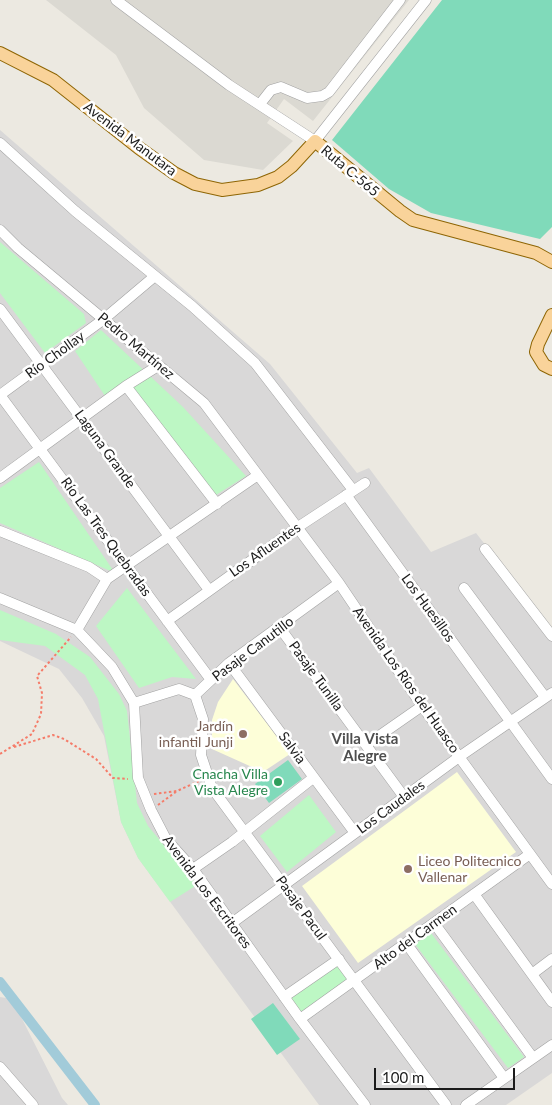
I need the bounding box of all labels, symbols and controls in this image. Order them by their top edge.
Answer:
street label: Avenida Manutara [80,99,180,179]
street label: Ruta C-565 [317,142,383,200]
street label: Pedro Martínez [94,309,178,383]
street label: Río Chollay [22,328,88,382]
street label: Laguna Grande [71,407,139,491]
street label: Río Las Tres Quebradas [57,474,155,600]
street label: Los Afluentes [226,519,304,581]
street label: Los Huesillos [398,571,458,645]
street label: Avenida Los Ríos del Huasco [349,604,463,756]
street label: Pasaje Canutillo [209,613,297,685]
street label: Pasaje Tunilla [285,638,347,714]
place label: Jardín infantil Junji [159,718,233,750]
marker: Jardín infantil Junji [237,728,249,740]
street label: Salvia [275,729,309,767]
district label: Villa Vista Alegre [332,730,398,765]
place label: Cnacha Villa Vista Alegre [192,766,268,799]
marker: Cnacha Villa Vista Alegre [272,776,284,788]
street label: Los Caudales [354,777,428,837]
street label: Avenida Los Escritores [159,832,255,952]
place label: Liceo Politecnico Vallenar [418,853,521,886]
marker: Liceo Politecnico Vallenar [402,863,414,875]
street label: Pasaje Pacul [272,873,330,943]
street label: Alto del Carmen [370,901,460,973]
scale bar [377,1058,518,1090]
text: 100 m [382,1068,424,1086]

